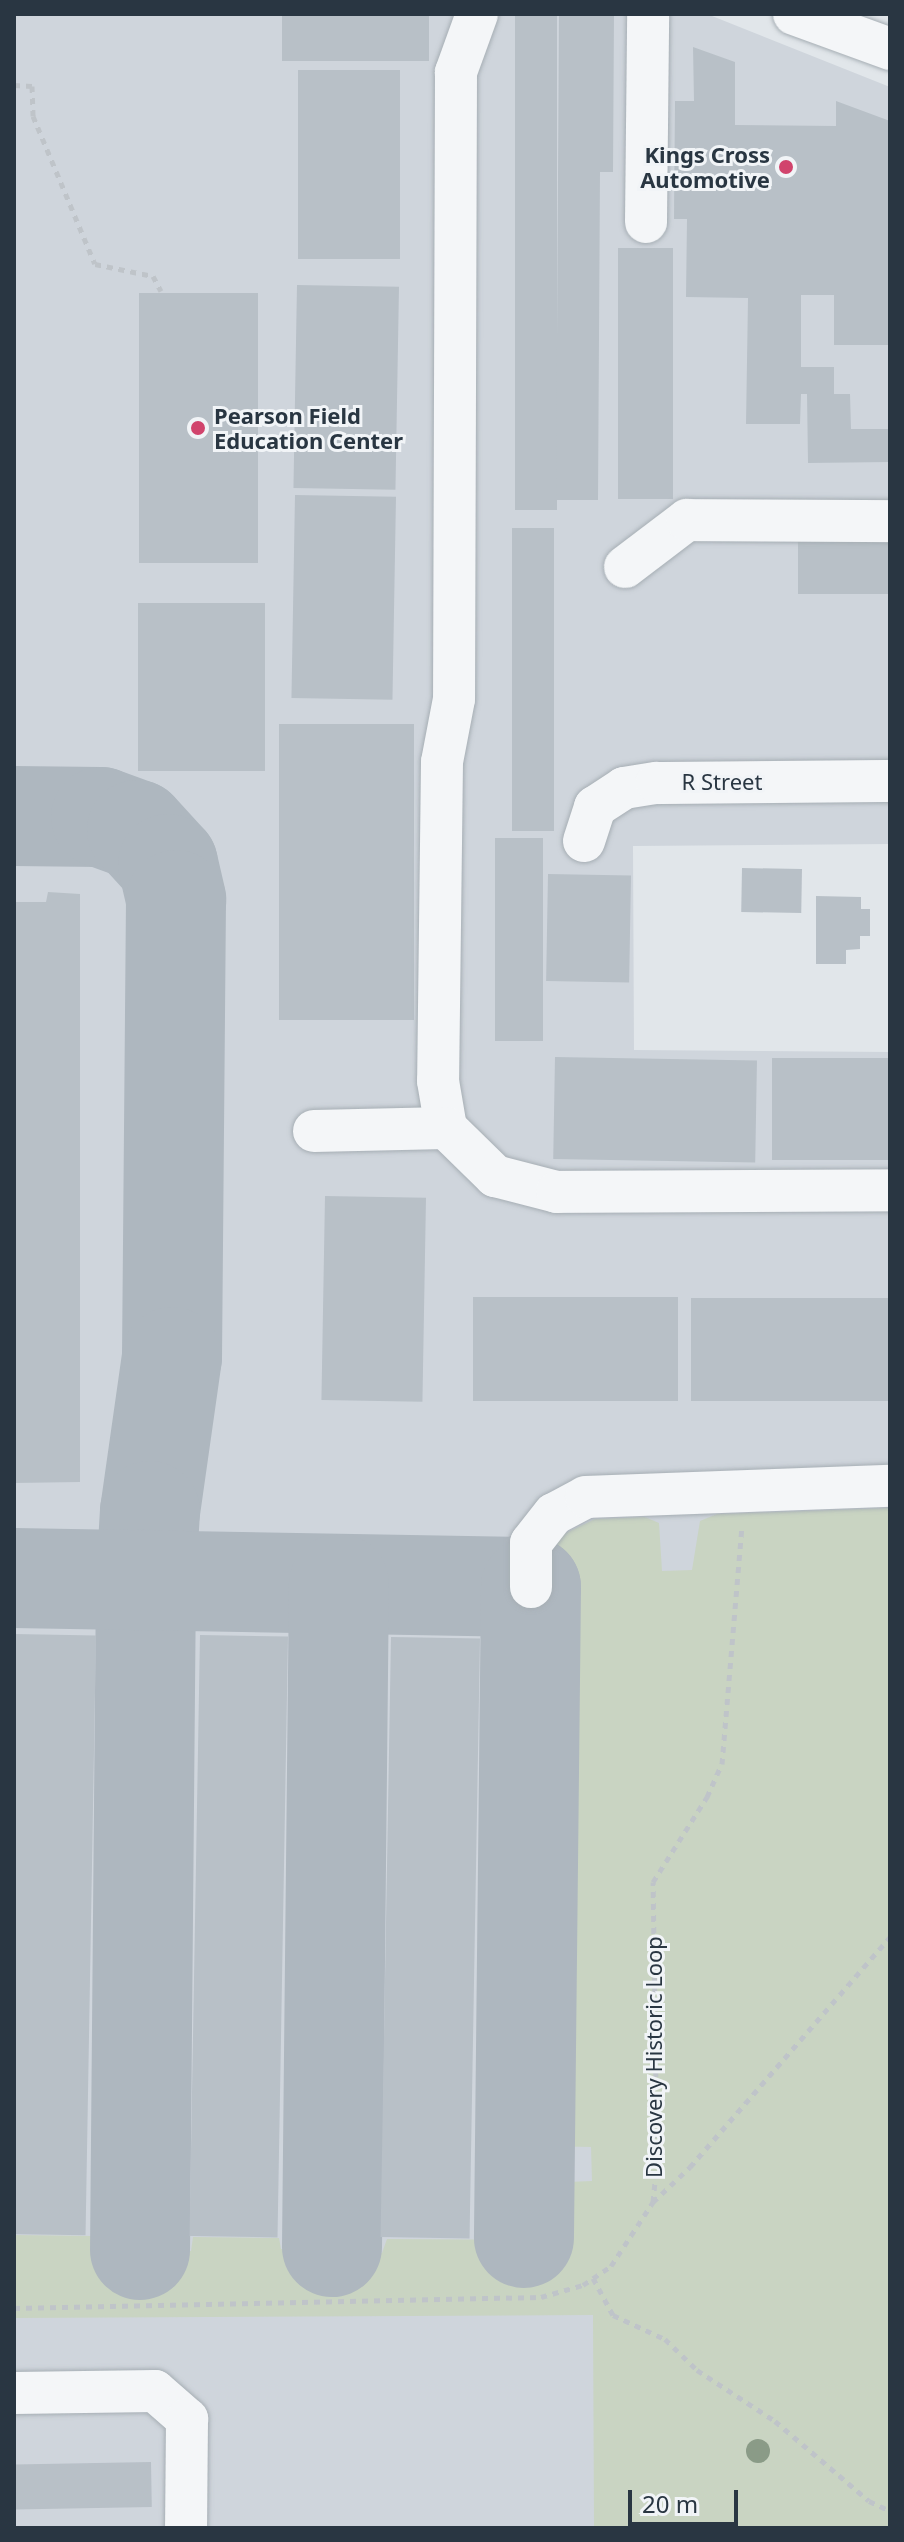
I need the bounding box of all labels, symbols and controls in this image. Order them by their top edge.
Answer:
place label: Kings Cross Automotive [640,141,770,192]
marker: Kings Cross Automotive [777,158,795,176]
place label: Pearson Field Education Center [214,402,403,454]
marker: Pearson Field Education Center [189,419,207,437]
street label: R Street [682,769,762,795]
street label: Discovery Historic Loop [641,1936,667,2178]
scale bar [632,2474,742,2524]
text: 20 m [642,2487,698,2520]

